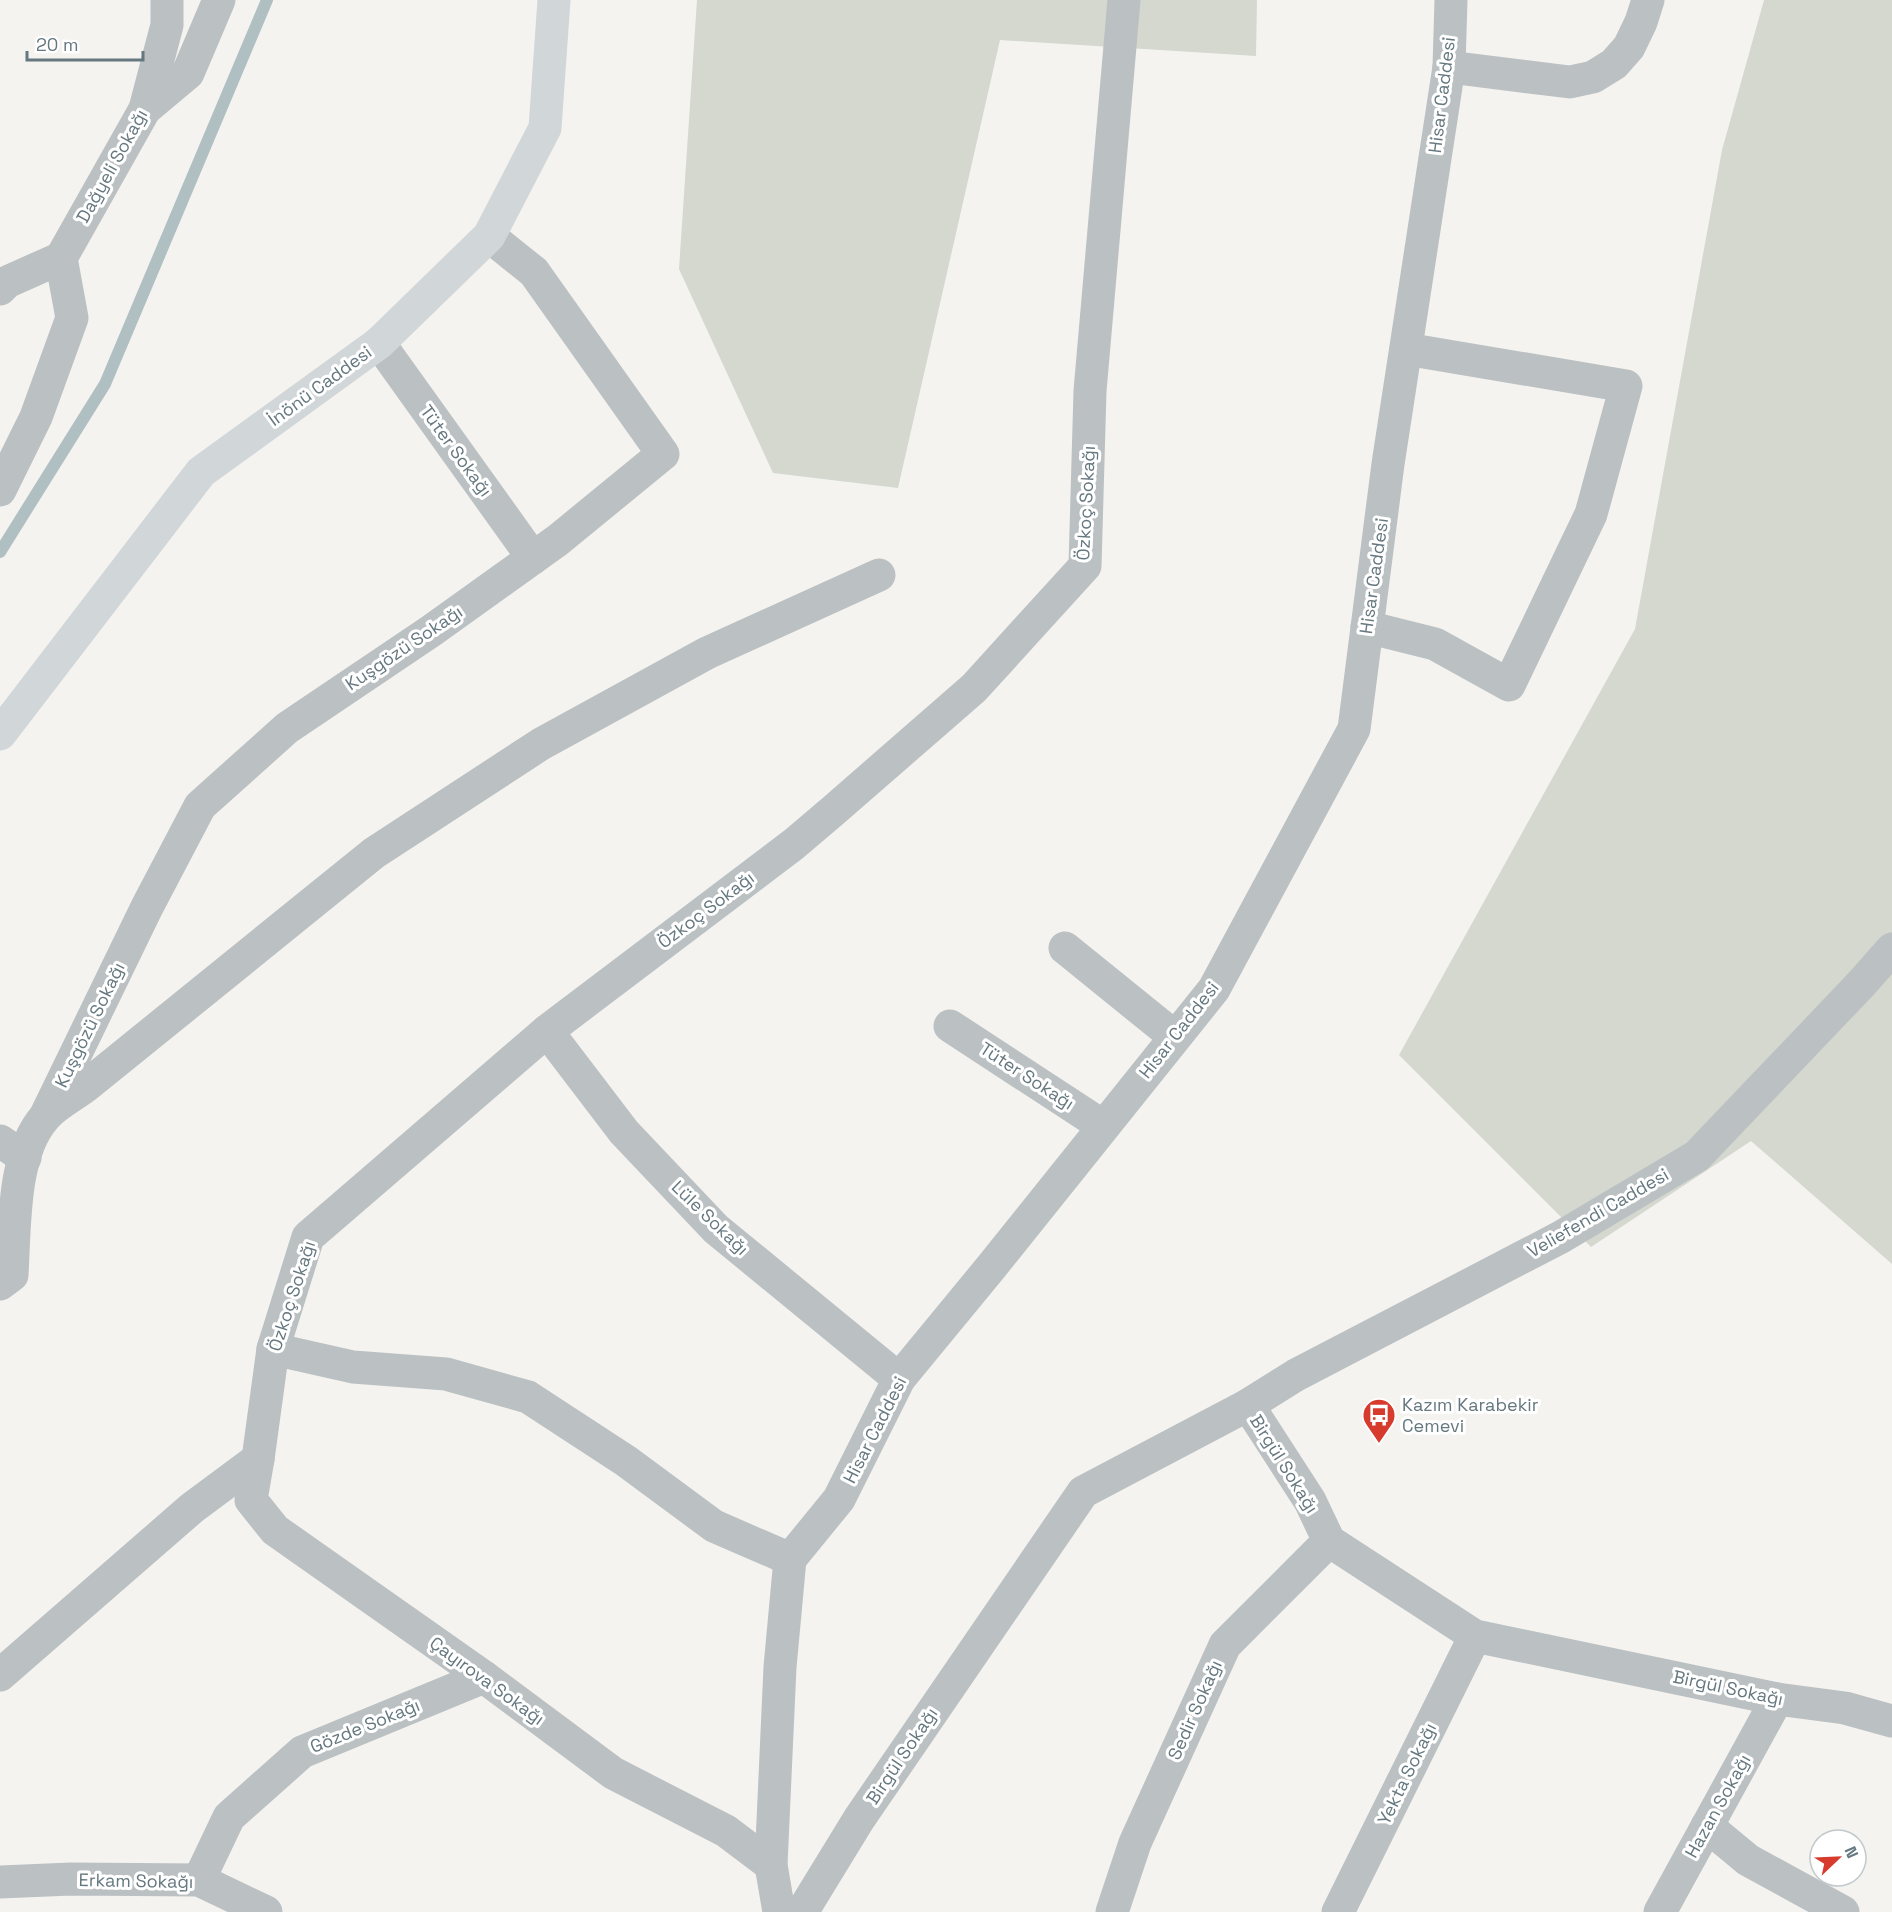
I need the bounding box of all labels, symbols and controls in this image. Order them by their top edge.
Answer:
scale bar [27,24,142,62]
text: 20 m [36,33,79,56]
street label: Hisar Caddesi [1423,36,1460,154]
street label: Dağyeli Sokağı [71,105,152,227]
street label: İnönü Caddesi [263,340,376,431]
street label: Tüter Sokağı [415,400,497,501]
street label: Özkoç Sokağı [1071,445,1100,561]
street label: Hisar Caddesi [1354,516,1393,635]
street label: Kuşgözü Sokağı [341,600,467,695]
street label: Özkoç Sokağı [653,866,758,953]
street label: Kuşgözü Sokağı [49,958,130,1091]
street label: Hisar Caddesi [1134,977,1224,1083]
street label: Tüter Sokağı [976,1037,1079,1115]
street label: Veliefendi Caddesi [1523,1163,1673,1262]
street label: Lüle Sokağı [667,1175,754,1260]
street label: Özkoç Sokağı [263,1238,320,1354]
street label: Hisar Caddesi [838,1373,911,1487]
place label: Kazım Karabekir Cemevi [1402,1393,1539,1437]
bus stop icon: Kazım Karabekir Cemevi [1361,1397,1397,1444]
street label: Birgül Sokağı [1245,1410,1324,1517]
street label: Çayırova Sokağı [425,1631,549,1730]
street label: Sedir Sokağı [1162,1656,1227,1763]
street label: Birgül Sokağı [1671,1665,1785,1710]
street label: Gözde Sokağı [307,1693,423,1758]
street label: Birgül Sokağı [861,1703,942,1809]
street label: Yekta Sokağı [1372,1719,1441,1829]
street label: Hazan Sokağı [1680,1750,1756,1862]
north arrow [1808,1828,1868,1888]
text: N [1840,1843,1863,1861]
street label: Erkam Sokağı [79,1868,193,1893]

